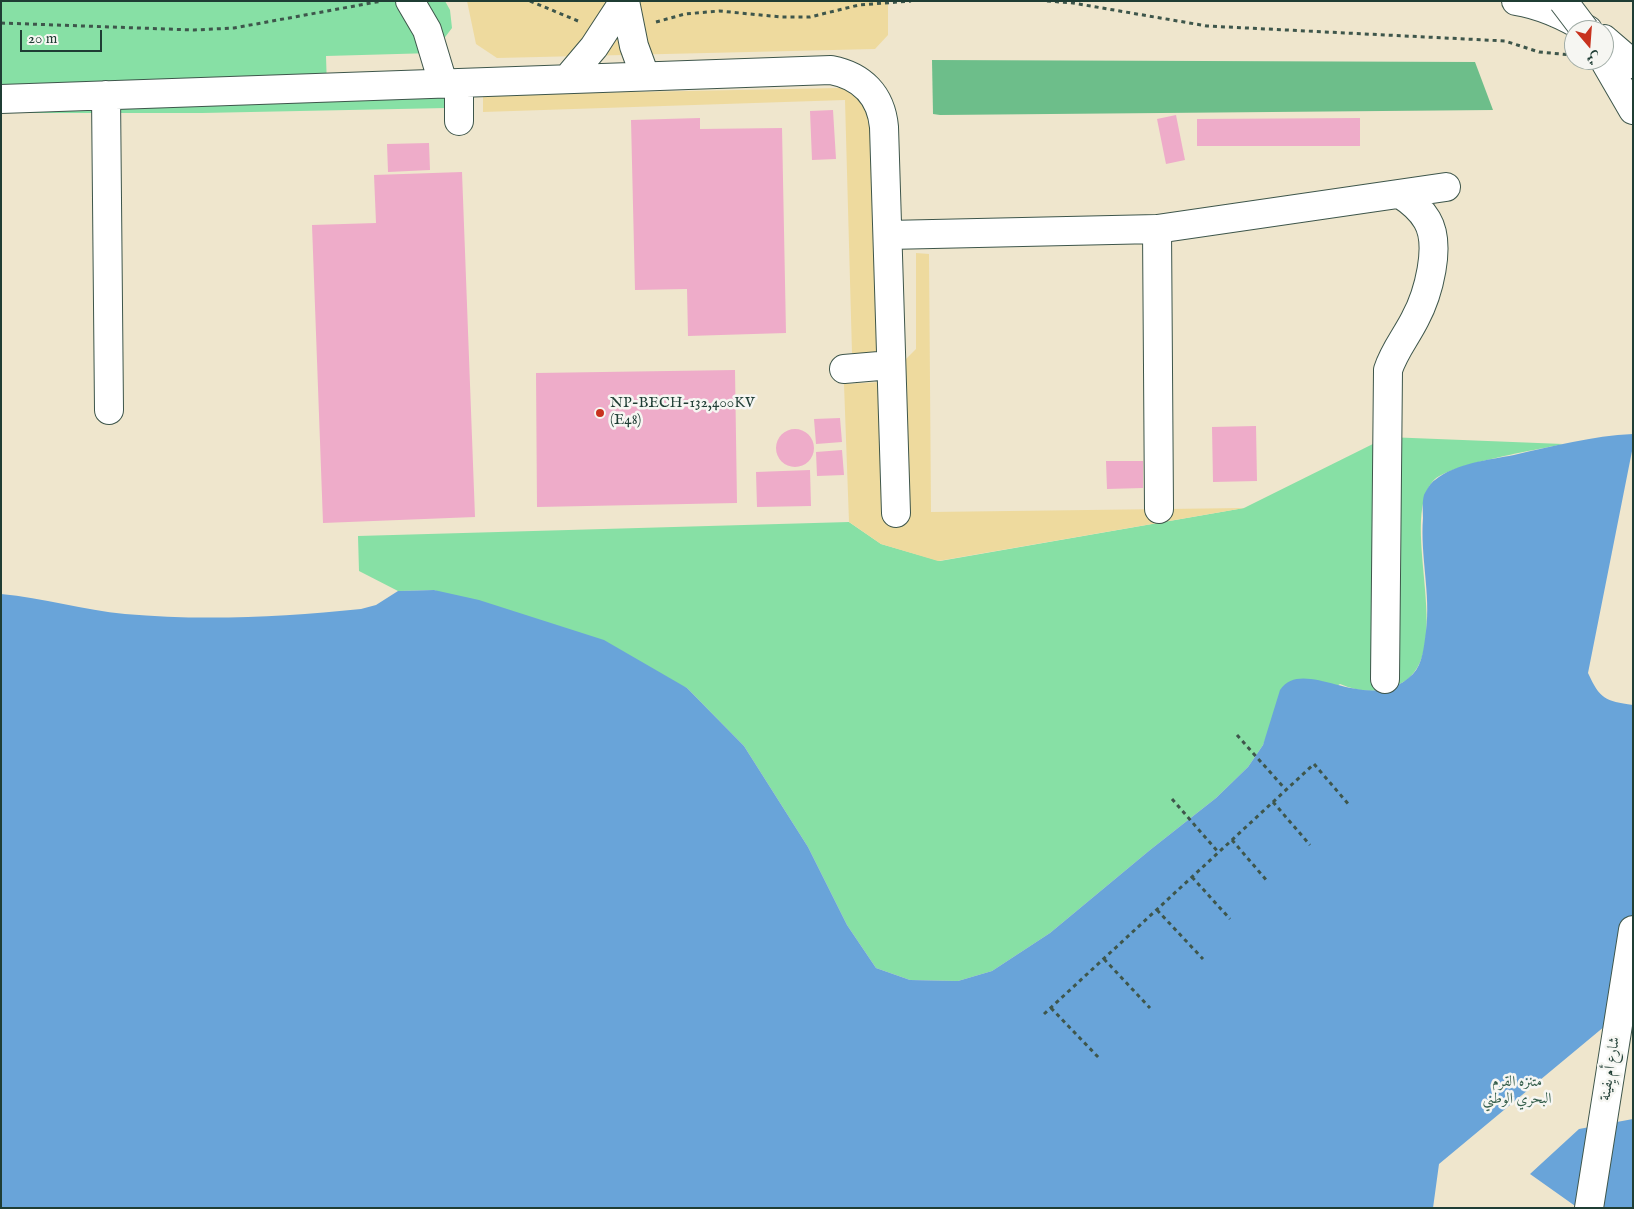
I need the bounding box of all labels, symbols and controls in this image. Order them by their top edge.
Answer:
scale bar [22,20,105,52]
north arrow [1564,20,1614,70]
text: 20 m [28,29,57,48]
text: ش [1584,48,1603,69]
place label: NP-BECH-132,400KV (E48) [610,395,755,430]
marker: NP-BECH-132,400KV (E48) [594,407,606,419]
street label: شارع أم يِفينة [1597,1036,1625,1102]
park label: متنزه القرم البحري الوطني [1482,1074,1552,1109]

